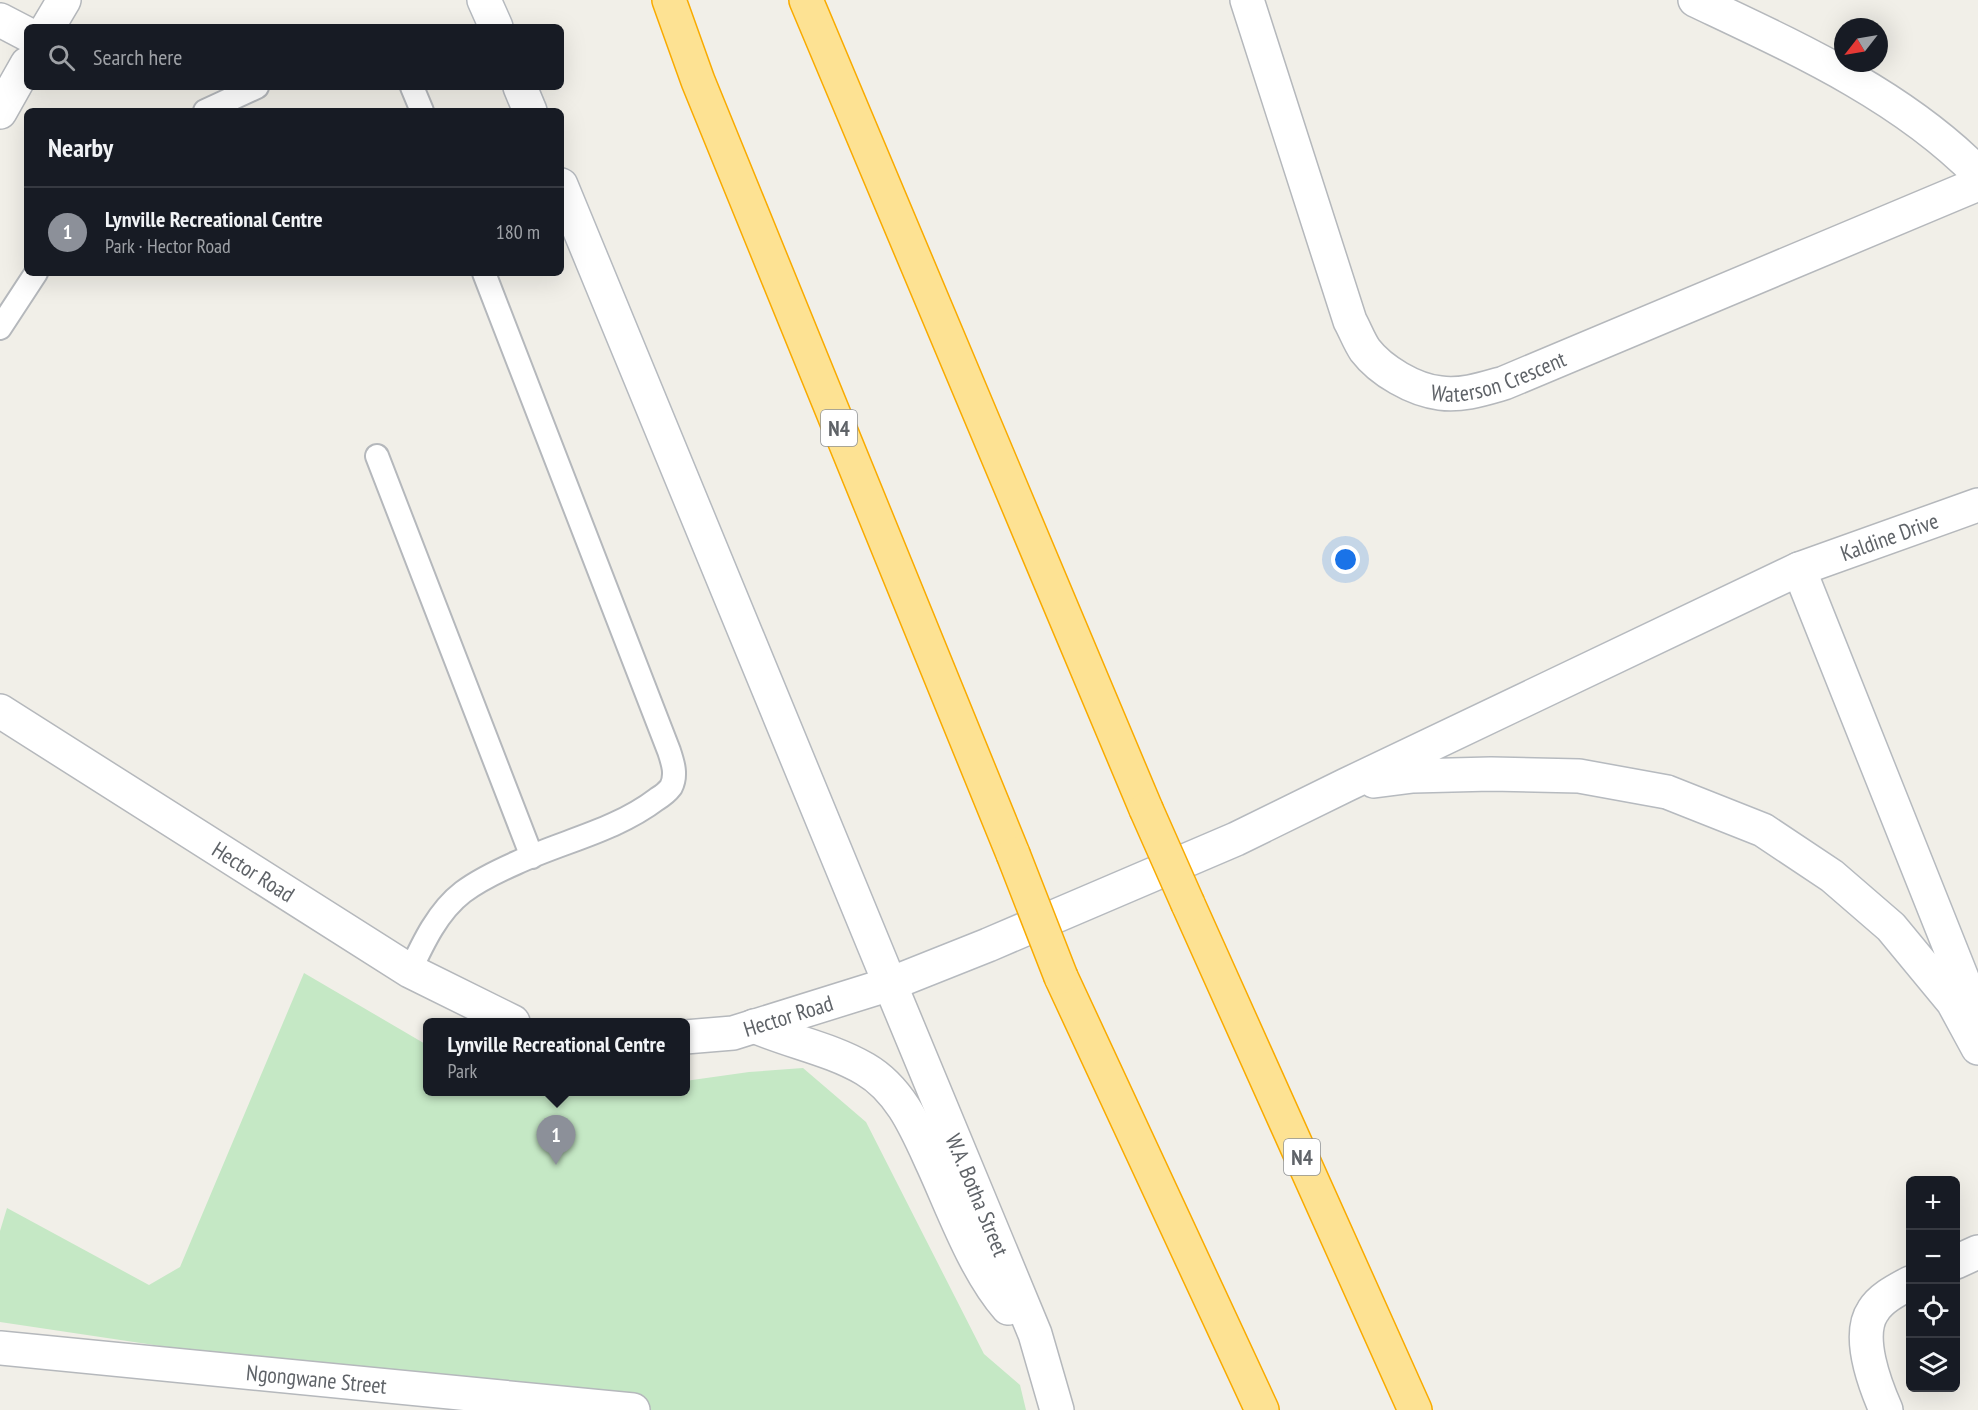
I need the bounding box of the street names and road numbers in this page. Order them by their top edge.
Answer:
street label: Waterson Crescent [1429,345,1570,408]
road number: N4 [821,410,857,446]
street label: Kaldine Drive [1837,506,1942,567]
street label: Hector Road [207,835,300,908]
street label: Hector Road [740,989,836,1043]
street label: W.A. Botha Street [940,1130,1015,1260]
road number: N4 [1284,1139,1320,1175]
street label: Ngongwane Street [245,1358,388,1400]

